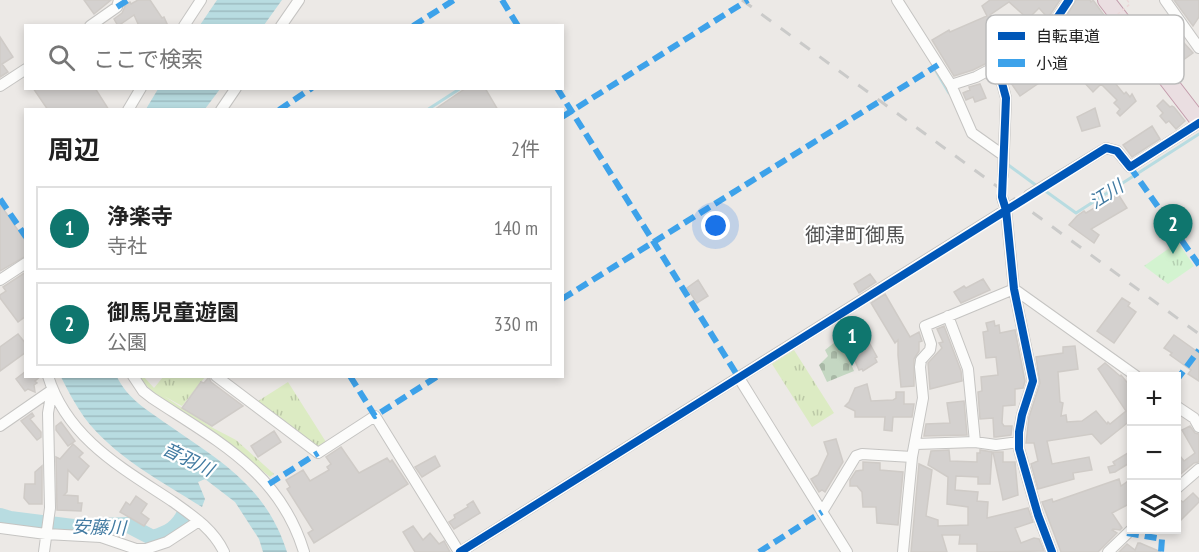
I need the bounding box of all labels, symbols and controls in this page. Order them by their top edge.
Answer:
legend [986,15,1184,84]
search box [24,24,564,90]
text: 自転車道 [1036,26,1100,46]
icon: search [45,41,78,74]
text: ここで検索 [93,45,203,73]
text: 小道 [1036,53,1068,73]
text: 周辺 [48,133,100,166]
text: 2件 [511,136,540,162]
water label: 江川 [1085,173,1129,213]
text: 浄楽寺 [107,202,173,230]
pin: 2 [1154,204,1192,254]
your location [701,211,730,240]
text: 1 [65,215,74,241]
text: 140 m [494,215,538,241]
district label: 御津町御馬 [805,222,905,248]
text: 寺社 [107,233,147,259]
text: 御馬児童遊園 [107,298,239,326]
text: 2 [65,311,74,337]
text: 330 m [494,311,538,337]
pin: 1 [832,316,872,366]
text: 公園 [107,329,147,355]
map controls [1127,372,1181,534]
button: + [1127,372,1181,426]
button: − [1127,426,1181,480]
water label: 音羽川 [159,437,219,482]
button: layers [1127,480,1181,534]
water label: 安藤川 [72,515,128,540]

